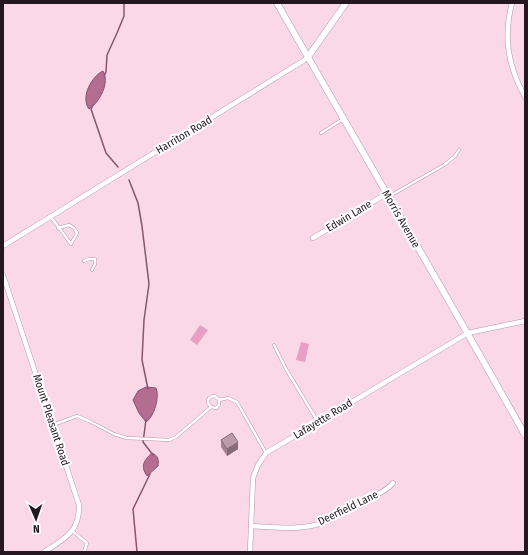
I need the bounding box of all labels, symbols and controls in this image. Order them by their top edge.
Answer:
street label: Harriton Road [154,113,214,157]
street label: Morris Avenue [379,188,423,250]
street label: Edwin Lane [324,197,374,235]
street label: Mount Pleasant Road [30,373,72,467]
street label: Lafayette Road [291,396,355,442]
street label: Deerfield Lane [316,488,380,528]
north arrow [16,499,56,539]
text: N [33,522,40,535]

